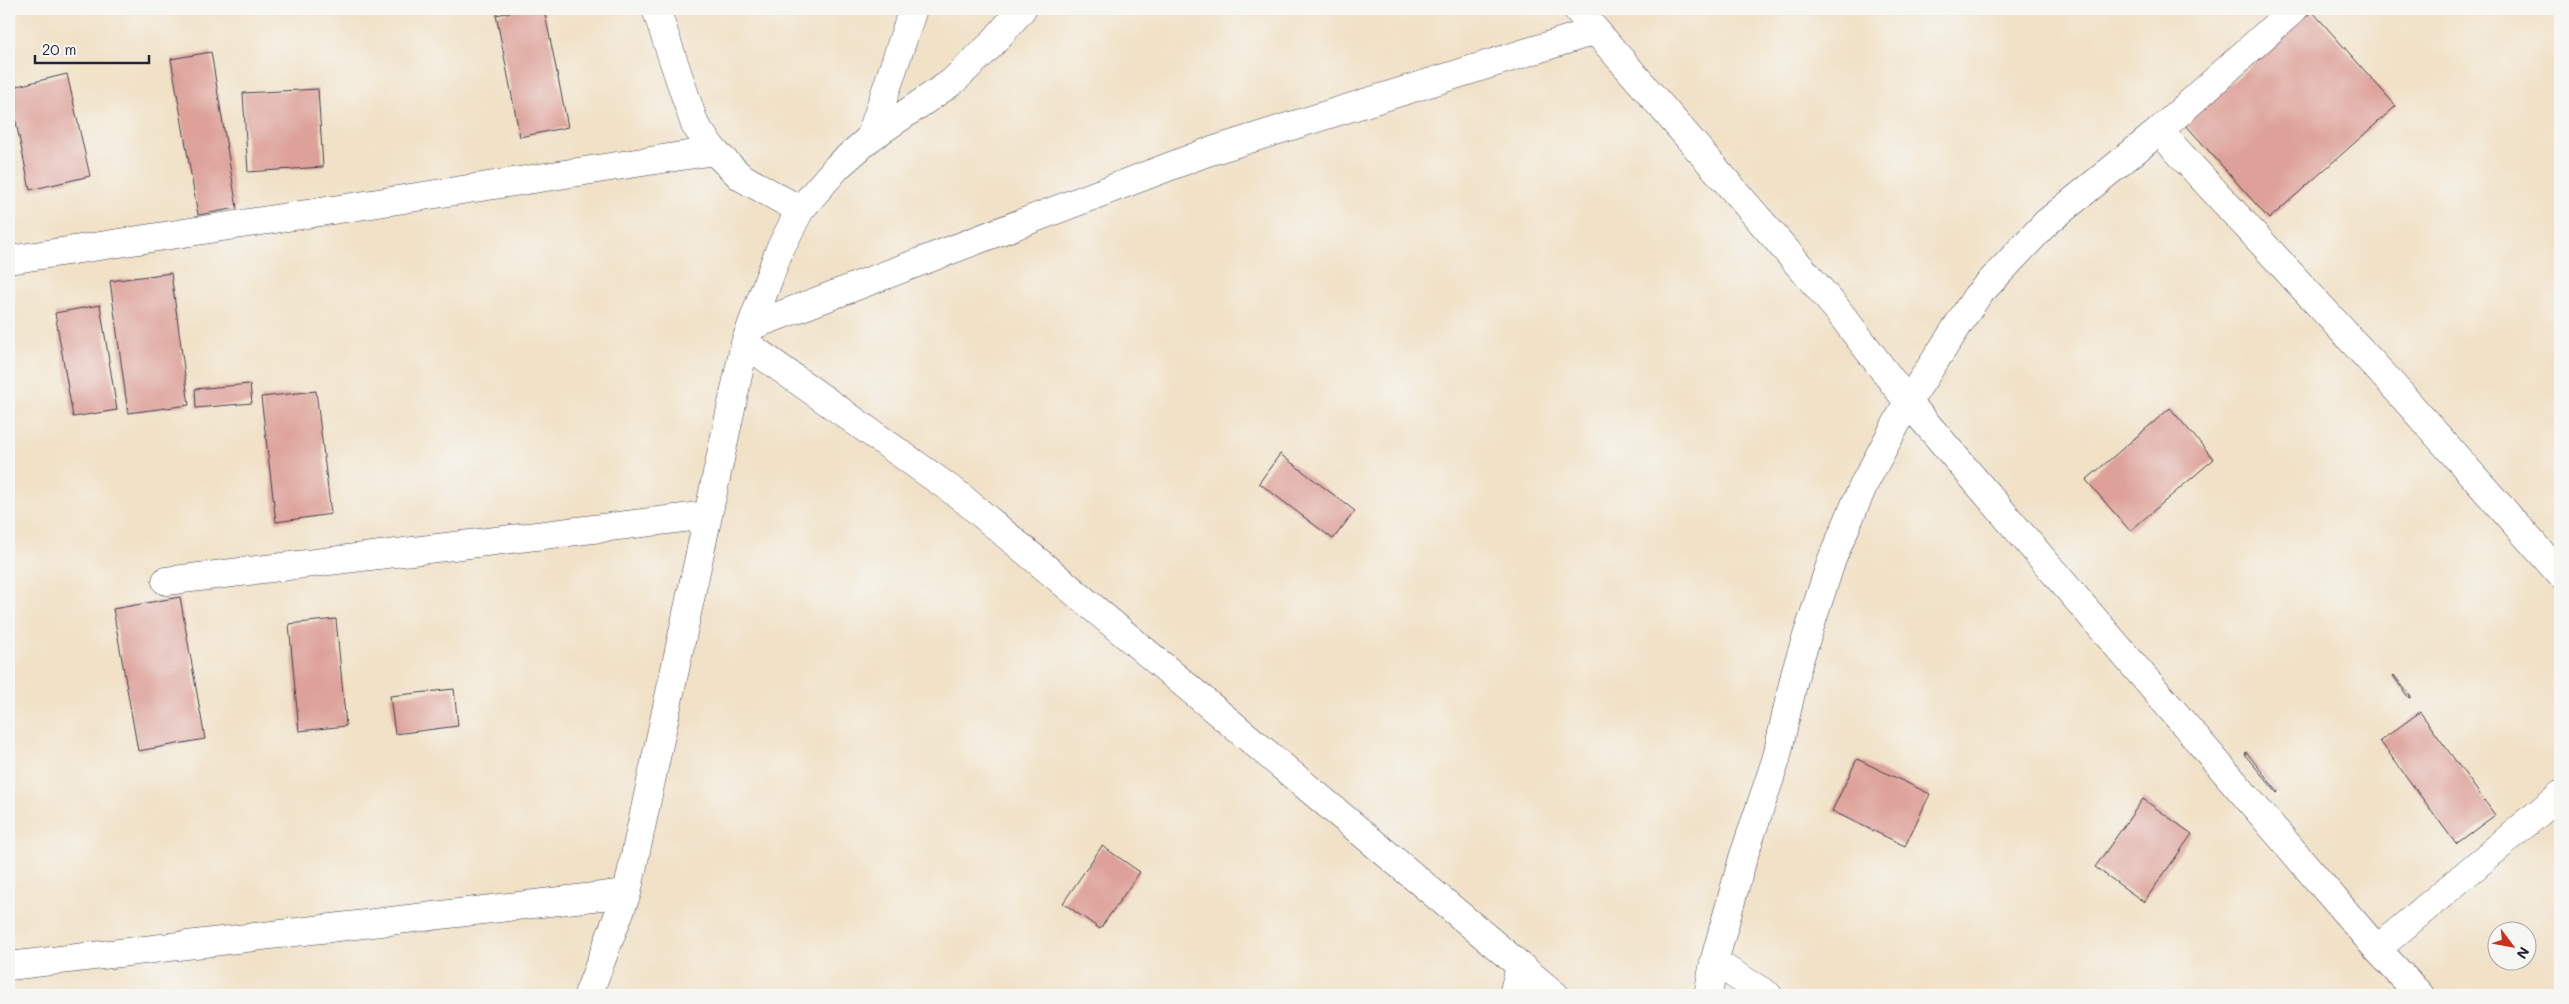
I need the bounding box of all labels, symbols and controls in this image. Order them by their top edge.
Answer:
scale bar [35,32,149,64]
text: 20 m [42,39,76,59]
north arrow [2486,922,2536,972]
text: N [2513,944,2534,963]

